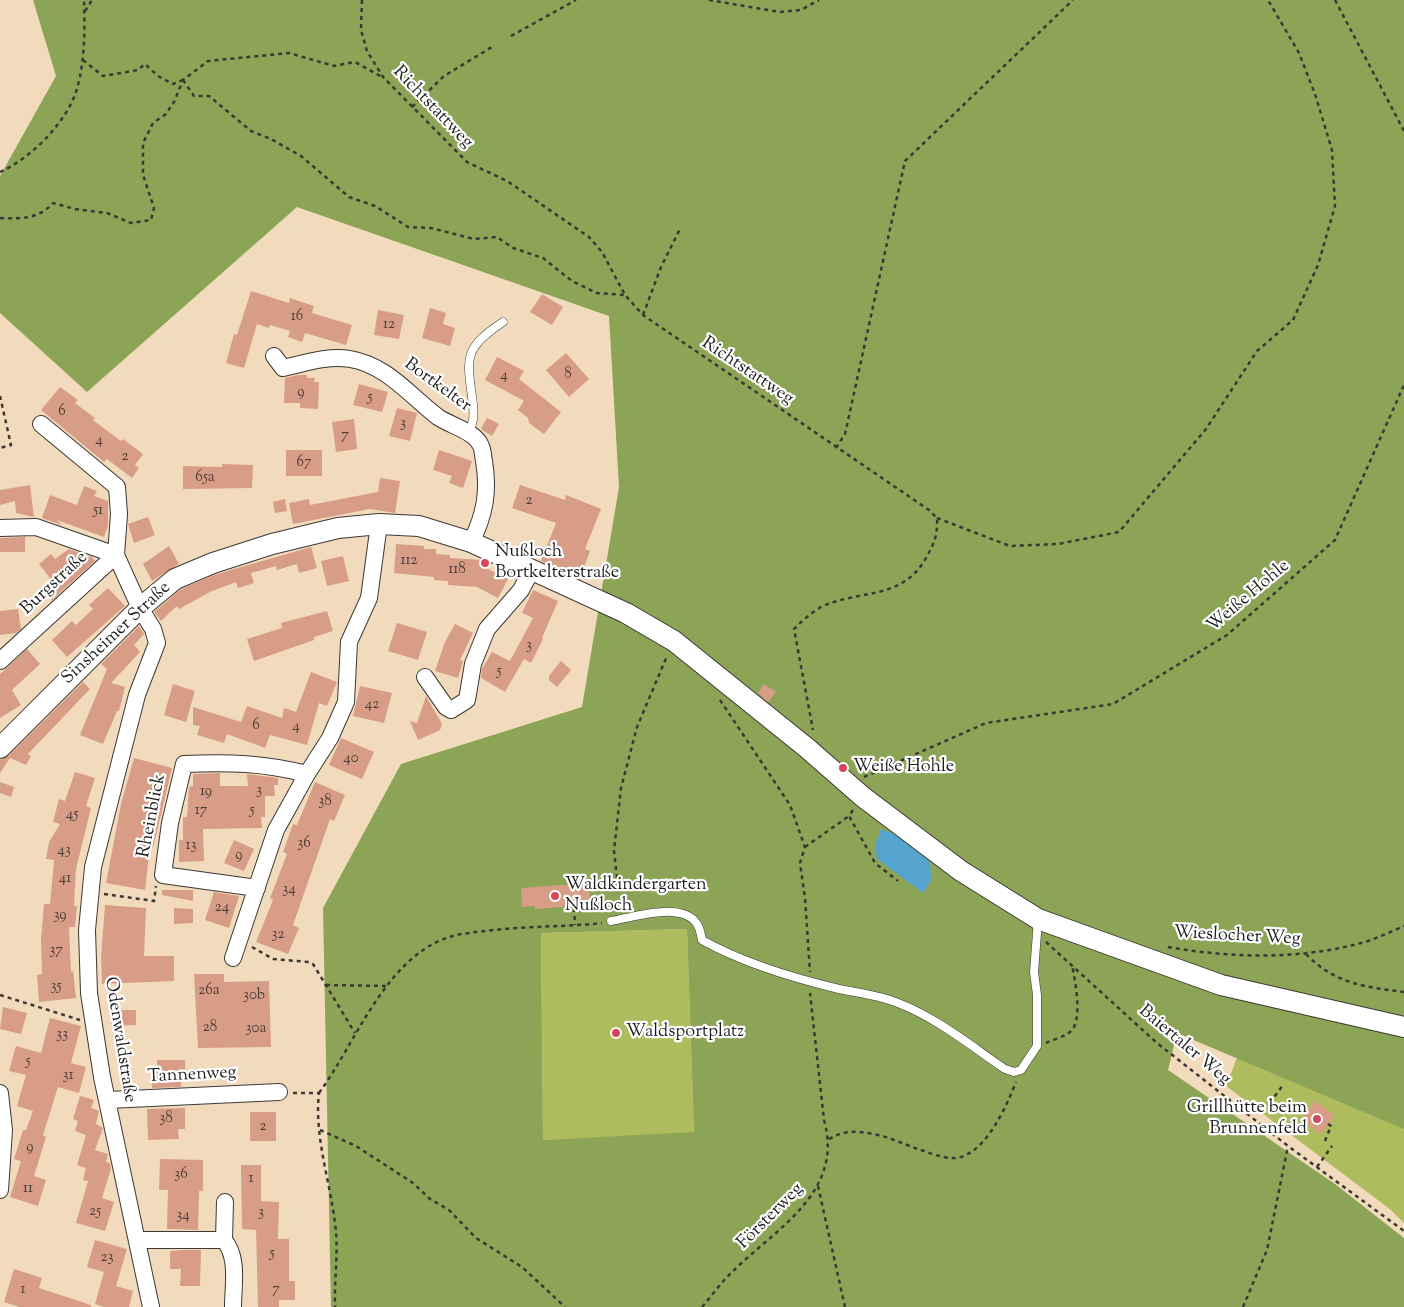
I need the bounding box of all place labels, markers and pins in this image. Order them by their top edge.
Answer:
place label: Nußloch Bortkelterstraße [495,542,619,584]
marker: Nußloch Bortkelterstraße [479,557,491,569]
place label: Weiße Hohle [853,757,954,779]
marker: Weiße Hohle [837,762,849,774]
place label: Waldkindergarten Nußloch [565,875,707,918]
marker: Waldkindergarten Nußloch [549,890,561,902]
place label: Waldsportplatz [626,1022,744,1044]
marker: Waldsportplatz [610,1027,622,1039]
place label: Grillhütte beim Brunnenfeld [1187,1098,1307,1140]
marker: Grillhütte beim Brunnenfeld [1311,1113,1323,1125]

